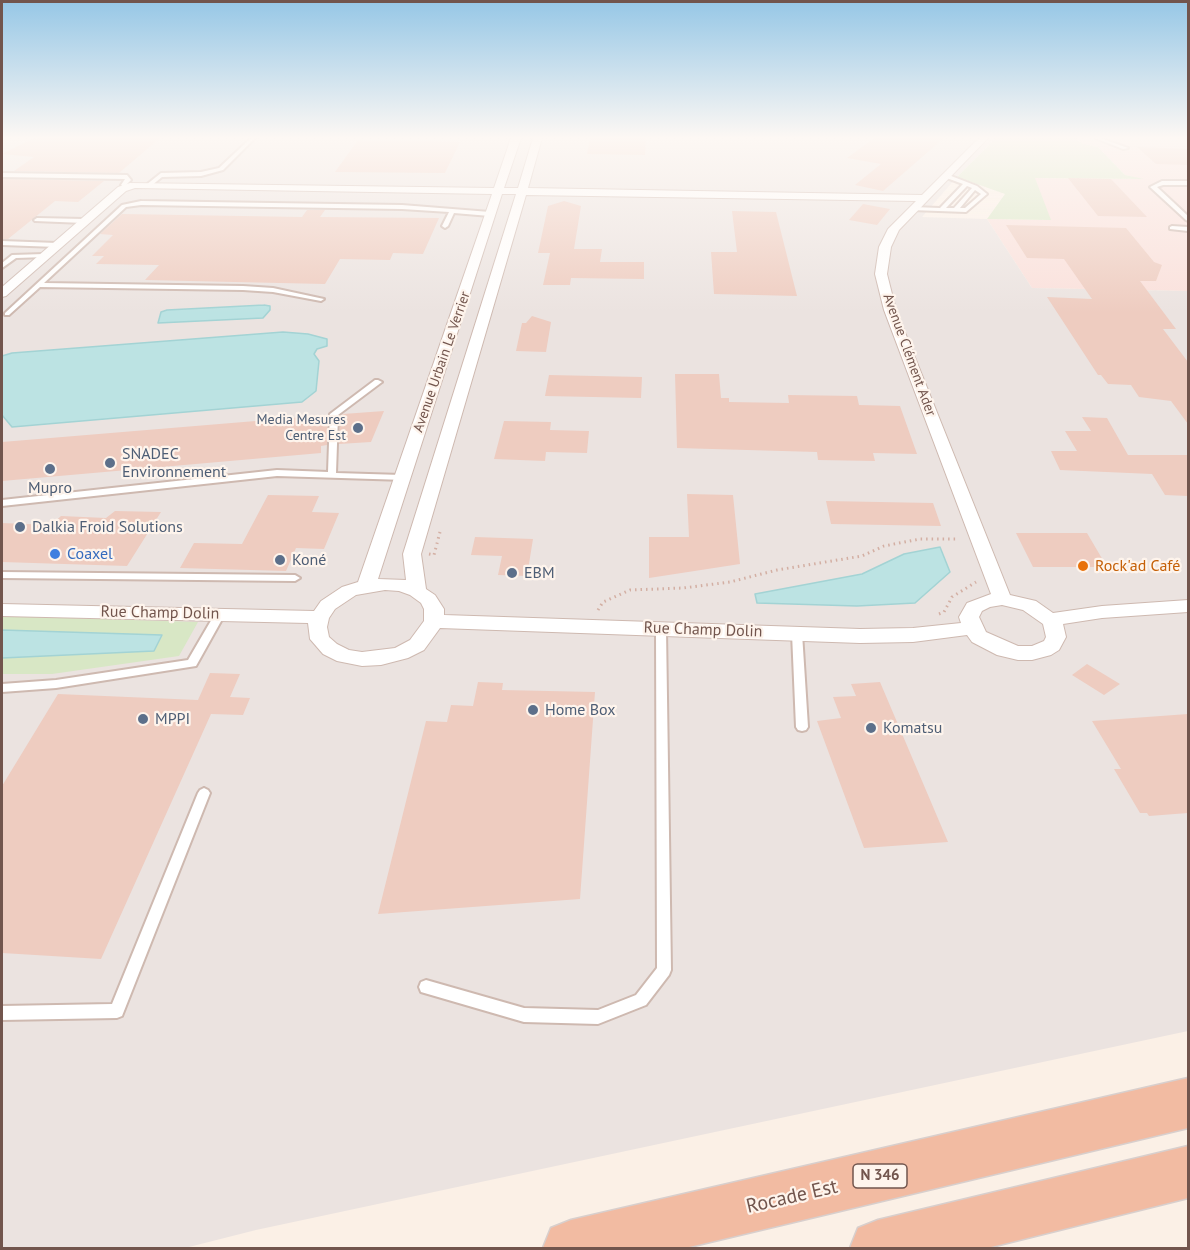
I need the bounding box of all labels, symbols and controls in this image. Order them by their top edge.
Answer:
street label: Avenue Urbain Le Verrier [410,289,474,435]
street label: Avenue Clément Ader [879,292,939,418]
place label: Media Mesures Centre Est [256,412,346,444]
marker: Media Mesures Centre Est [351,421,365,435]
place label: SNADEC Environnement [122,444,226,482]
marker: SNADEC Environnement [103,456,117,470]
marker: Mupro [43,462,57,476]
place label: Mupro [28,478,72,498]
place label: Dalkia Froid Solutions [32,517,183,537]
marker: Dalkia Froid Solutions [13,520,27,534]
place label: Coaxel [67,544,113,564]
marker: Coaxel [48,547,62,561]
place label: Koné [292,550,326,570]
marker: Koné [273,553,287,567]
place label: Rock'ad Café [1095,556,1180,576]
marker: Rock'ad Café [1076,559,1090,573]
place label: EBM [524,563,555,583]
marker: EBM [505,566,519,580]
street label: Rue Champ Dolin [100,602,220,624]
street label: Rue Champ Dolin [643,618,763,642]
place label: Home Box [545,700,615,720]
marker: Home Box [526,703,540,717]
place label: MPPI [155,709,190,729]
marker: MPPI [136,712,150,726]
place label: Komatsu [883,718,942,738]
marker: Komatsu [864,721,878,735]
road number: N 346 [853,1164,907,1188]
street label: Rocade Est [744,1175,840,1219]

